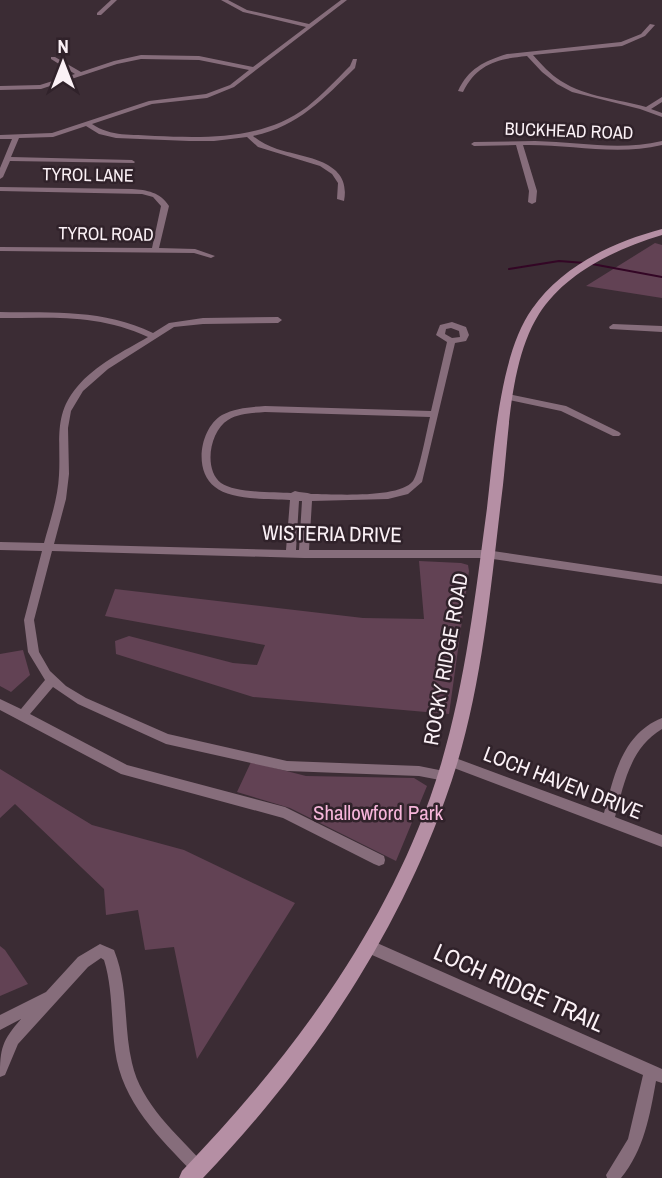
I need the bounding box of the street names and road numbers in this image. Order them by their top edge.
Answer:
street label: BUCKHEAD ROAD [504,116,634,145]
street label: TYROL LANE [42,161,134,188]
street label: TYROL ROAD [58,220,154,247]
street label: WISTERIA DRIVE [262,518,402,549]
street label: ROCKY RIDGE ROAD [416,570,475,748]
street label: LOCH HAVEN DRIVE [480,739,647,826]
street label: LOCH RIDGE TRAIL [429,935,610,1039]

